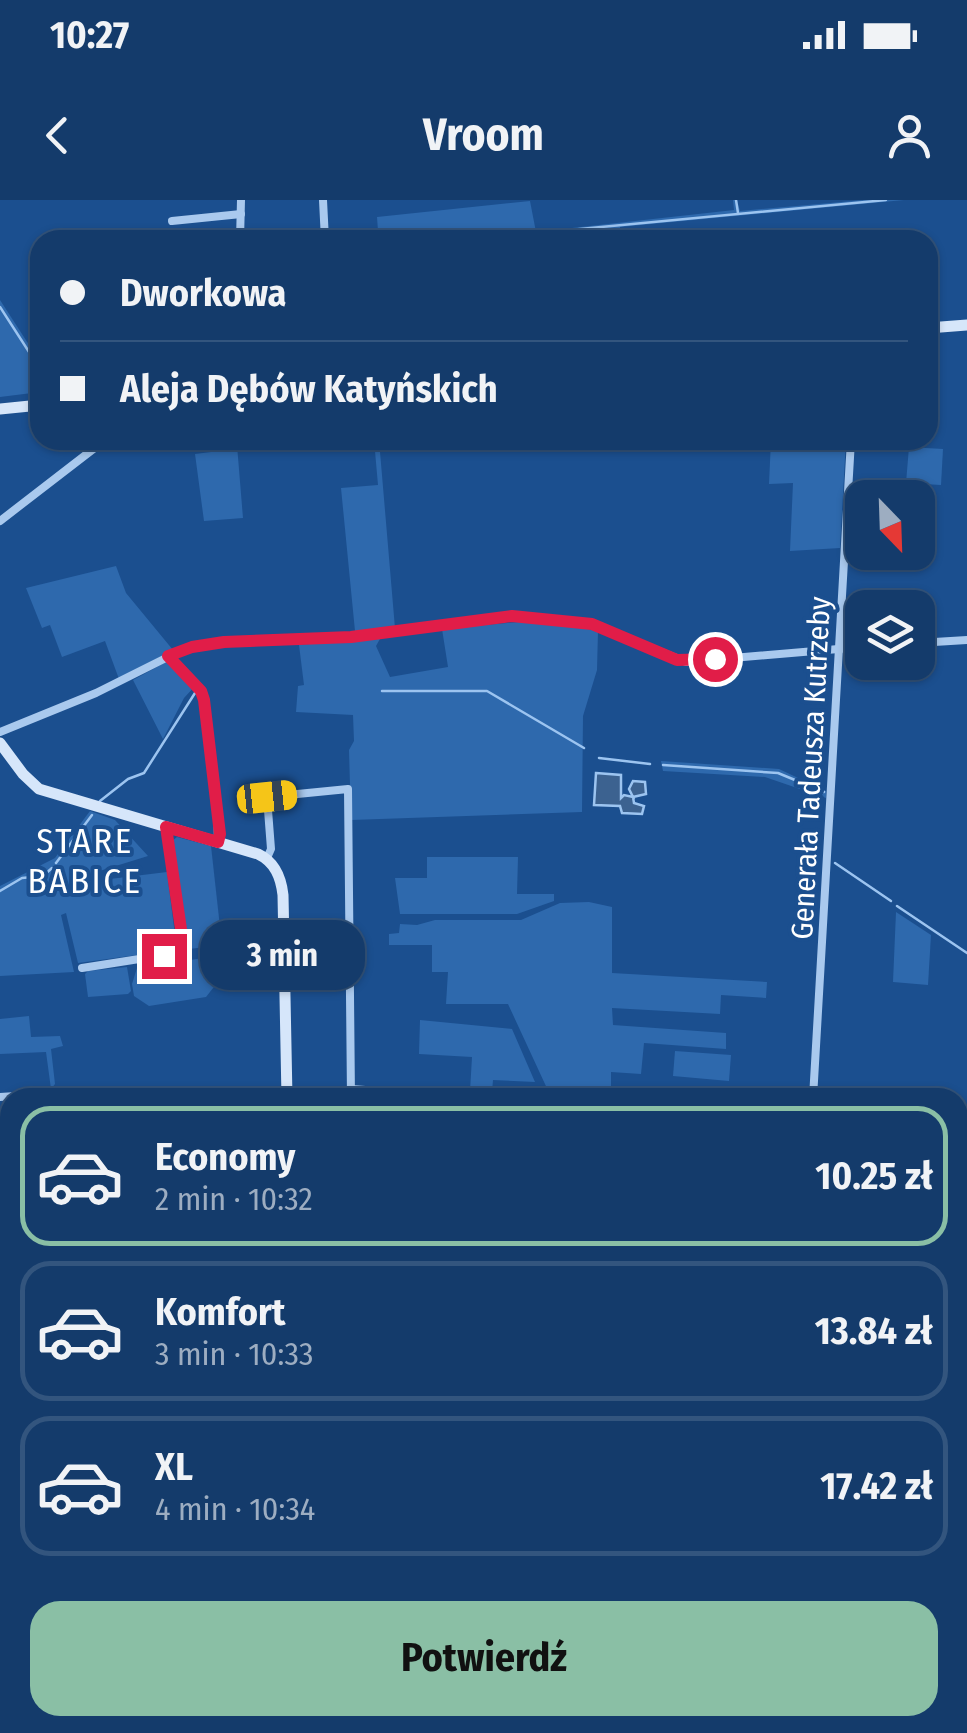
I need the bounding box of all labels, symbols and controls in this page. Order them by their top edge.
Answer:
text: 10:27 [50,12,129,58]
icon: back [30,108,85,163]
text: Vroom [423,108,544,162]
icon: person [882,108,937,163]
text: Dworkowa [120,270,286,316]
text: Aleja Dębów Katyńskich [120,366,498,412]
north arrow [845,480,935,570]
map controls [845,480,935,680]
button: layers [845,590,935,680]
street label: Generała Tadeusza Kutrzeby [784,595,838,940]
route start [693,637,738,682]
car [236,779,298,815]
district label: STARE BABICE [28,820,142,902]
callout: 3 min [199,921,364,991]
route end [142,934,187,979]
text: 3 min [247,936,318,974]
icon: car [35,1131,125,1221]
text: Economy [155,1134,295,1180]
text: 10.25 zł [815,1153,933,1199]
text: 2 min · 10:32 [155,1180,313,1218]
icon: car [35,1286,125,1376]
text: Komfort [155,1289,285,1335]
text: 13.84 zł [815,1308,933,1354]
text: 3 min · 10:33 [155,1335,313,1373]
icon: car [35,1441,125,1531]
text: XL [155,1444,193,1490]
text: 17.42 zł [820,1463,933,1509]
text: 4 min · 10:34 [155,1490,315,1528]
button: Potwierdź [30,1601,938,1716]

